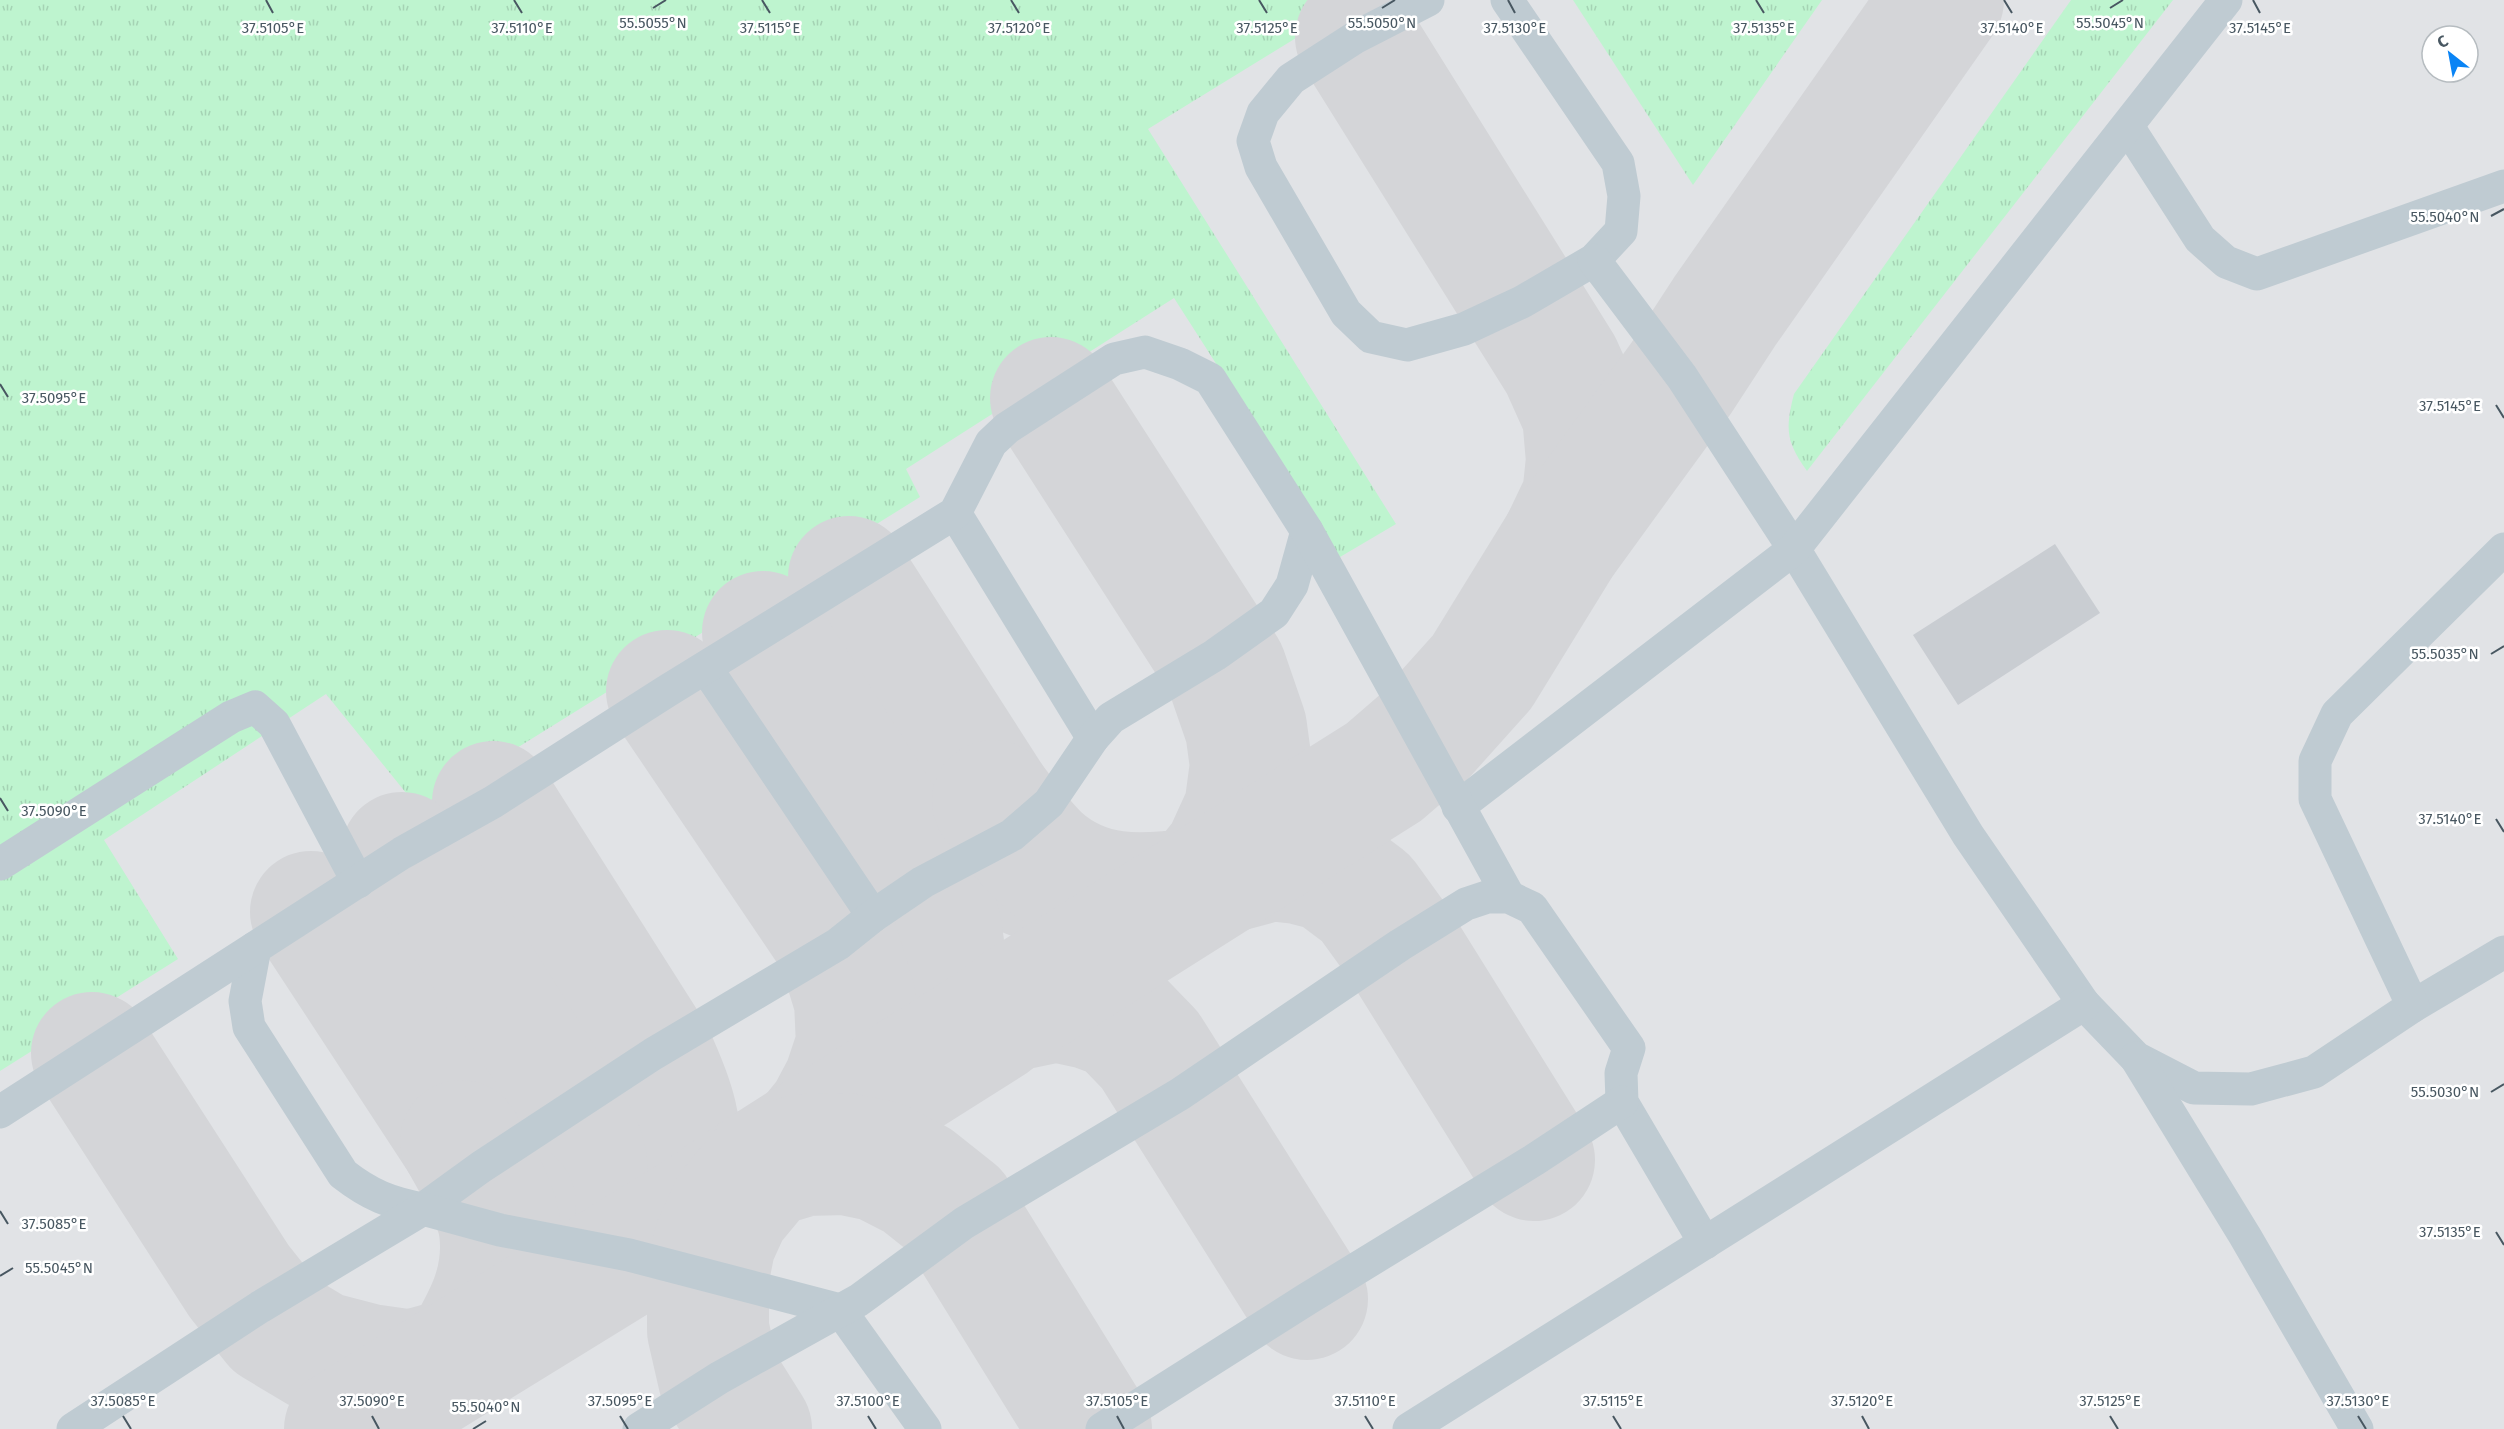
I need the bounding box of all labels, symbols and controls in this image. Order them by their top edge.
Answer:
text: 55.5055°N [619,14,687,32]
text: 55.5050°N [1348,14,1416,32]
text: 55.5045°N [2076,14,2144,32]
text: 37.5105°E [242,19,304,37]
text: 37.5110°E [491,19,553,37]
text: 37.5115°E [740,19,800,37]
text: 37.5120°E [988,19,1050,37]
text: 37.5125°E [1236,19,1298,37]
text: 37.5130°E [1484,19,1546,37]
text: 37.5135°E [1733,19,1795,37]
text: 37.5140°E [1980,19,2044,37]
text: 37.5145°E [2229,19,2291,37]
north arrow [2420,24,2480,84]
text: С [2434,31,2452,52]
text: 55.5040°N [2410,208,2480,226]
text: 37.5095°E [22,389,86,407]
text: 37.5145°E [2419,397,2481,415]
text: 55.5035°N [2411,645,2479,663]
text: 37.5090°E [21,802,87,820]
text: 37.5140°E [2418,810,2482,828]
text: 55.5030°N [2411,1083,2479,1101]
text: 37.5085°E [21,1215,87,1233]
text: 37.5135°E [2419,1223,2481,1241]
text: 55.5045°N [25,1259,93,1277]
text: 37.5085°E [90,1392,156,1410]
text: 37.5090°E [339,1392,405,1410]
text: 37.5095°E [588,1392,652,1410]
text: 37.5100°E [836,1392,900,1410]
text: 37.5105°E [1086,1392,1148,1410]
text: 37.5110°E [1334,1392,1396,1410]
text: 37.5115°E [1583,1392,1643,1410]
text: 37.5120°E [1831,1392,1893,1410]
text: 37.5125°E [2079,1392,2141,1410]
text: 37.5130°E [2327,1392,2389,1410]
text: 55.5040°N [451,1398,521,1416]

